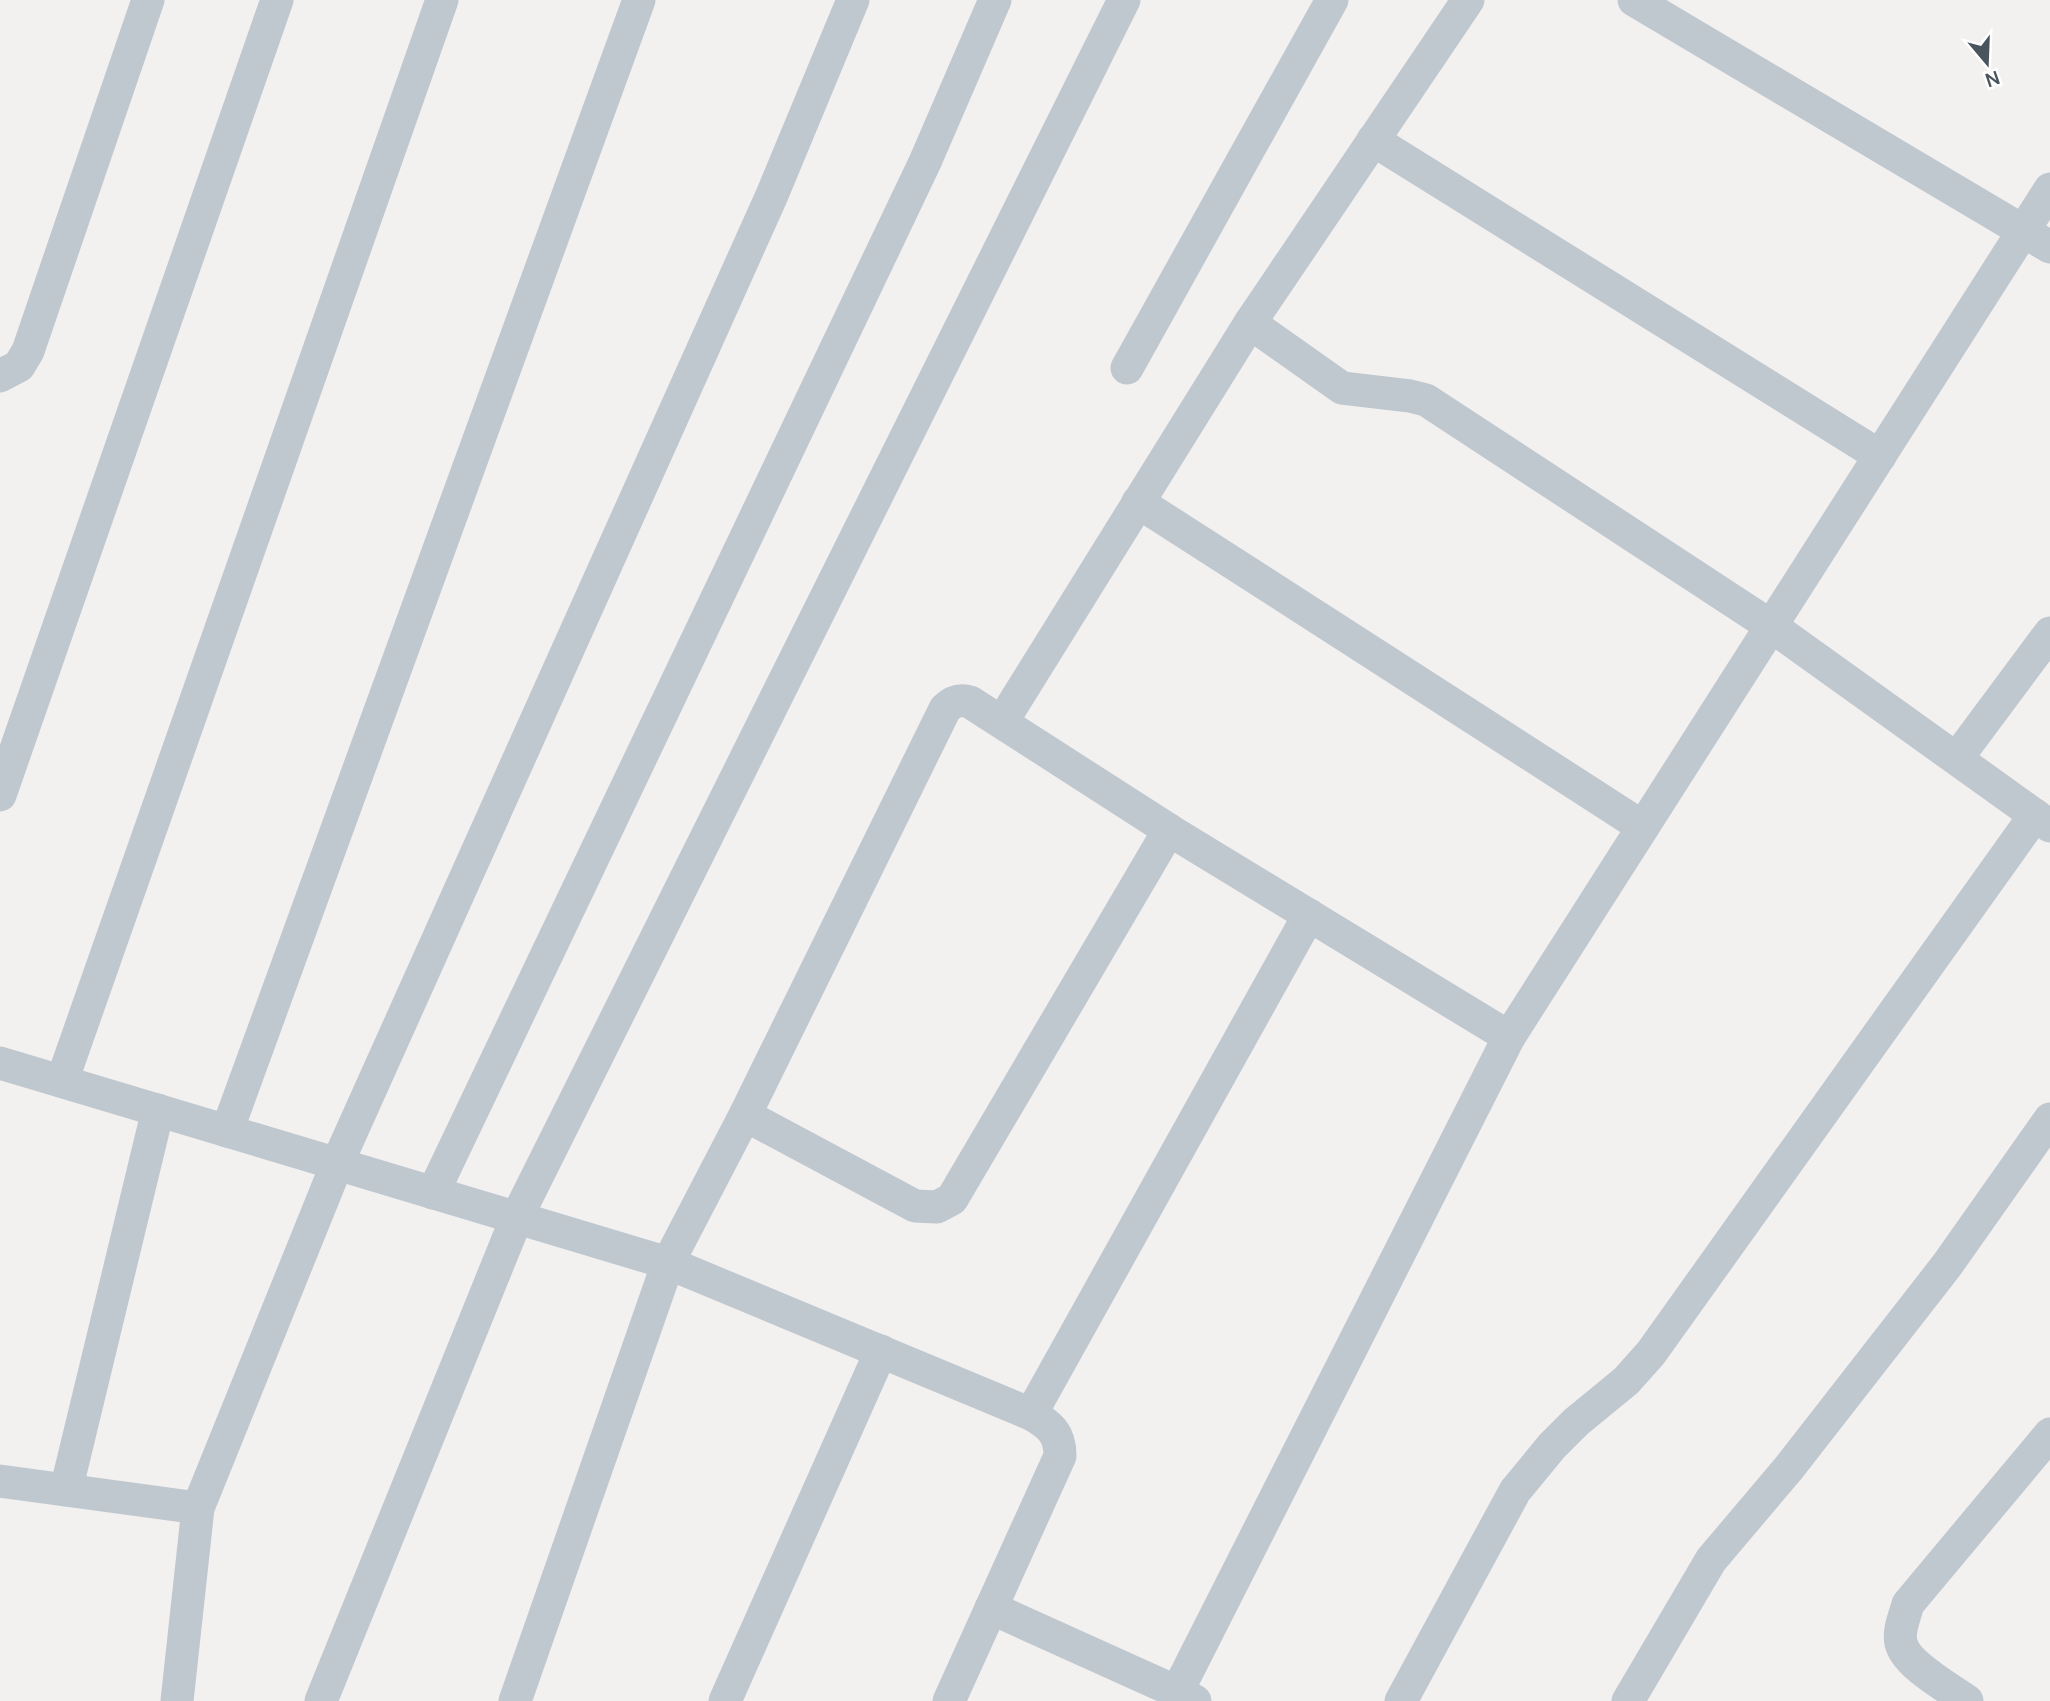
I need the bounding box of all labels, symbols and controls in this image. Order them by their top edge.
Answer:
north arrow [1952,28,2022,98]
text: N [1982,65,2003,94]

